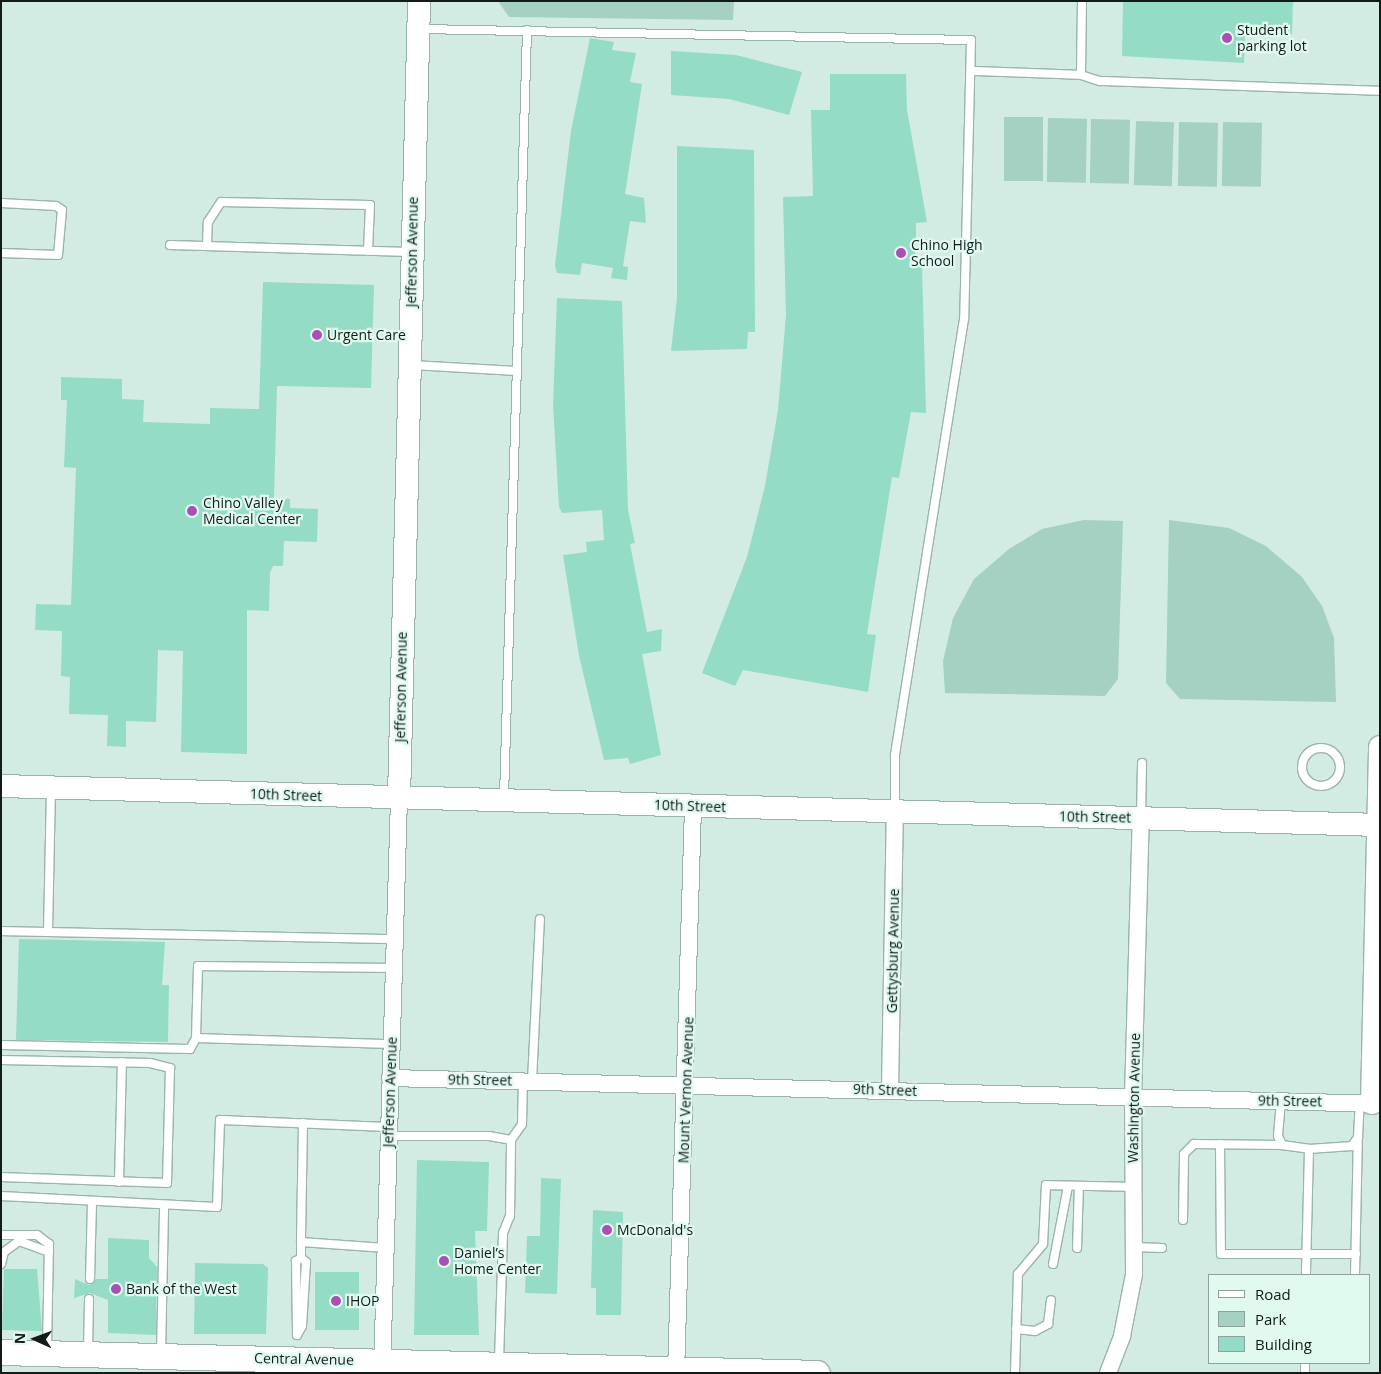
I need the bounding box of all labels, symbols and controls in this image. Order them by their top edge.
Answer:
place label: Student parking lot [1237,22,1307,54]
marker: Student parking lot [1221,32,1233,44]
street label: Jefferson Avenue [403,197,421,307]
place label: Chino High School [911,237,983,270]
marker: Chino High School [895,247,907,259]
place label: Urgent Care [327,327,406,343]
marker: Urgent Care [311,329,323,341]
place label: Chino Valley Medical Center [203,495,301,528]
marker: Chino Valley Medical Center [185,504,199,518]
street label: Jefferson Avenue [392,632,410,742]
street label: 10th Street [250,785,322,805]
street label: 10th Street [654,796,726,816]
street label: 10th Street [1059,808,1131,826]
street label: Gettysburg Avenue [884,889,902,1013]
street label: Mount Vernon Avenue [675,1016,697,1164]
street label: Washington Avenue [1124,1033,1144,1163]
street label: Jefferson Avenue [380,1036,400,1148]
street label: 9th Street [448,1071,512,1089]
street label: 9th Street [853,1080,917,1100]
street label: 9th Street [1258,1092,1322,1110]
place label: McDonald's [617,1222,693,1238]
marker: McDonald's [601,1224,613,1236]
place label: Daniel’s Home Center [454,1245,541,1278]
marker: Daniel’s Home Center [438,1255,450,1267]
legend [1208,1274,1371,1364]
place label: Bank of the West [126,1281,237,1297]
marker: Bank of the West [110,1283,122,1295]
text: Road [1255,1284,1291,1304]
place label: IHOP [346,1293,380,1309]
marker: IHOP [330,1295,342,1307]
text: Park [1255,1309,1286,1329]
north arrow [10,1314,60,1364]
text: N [10,1332,29,1344]
text: Building [1255,1334,1312,1354]
street label: Central Avenue [254,1350,354,1368]

